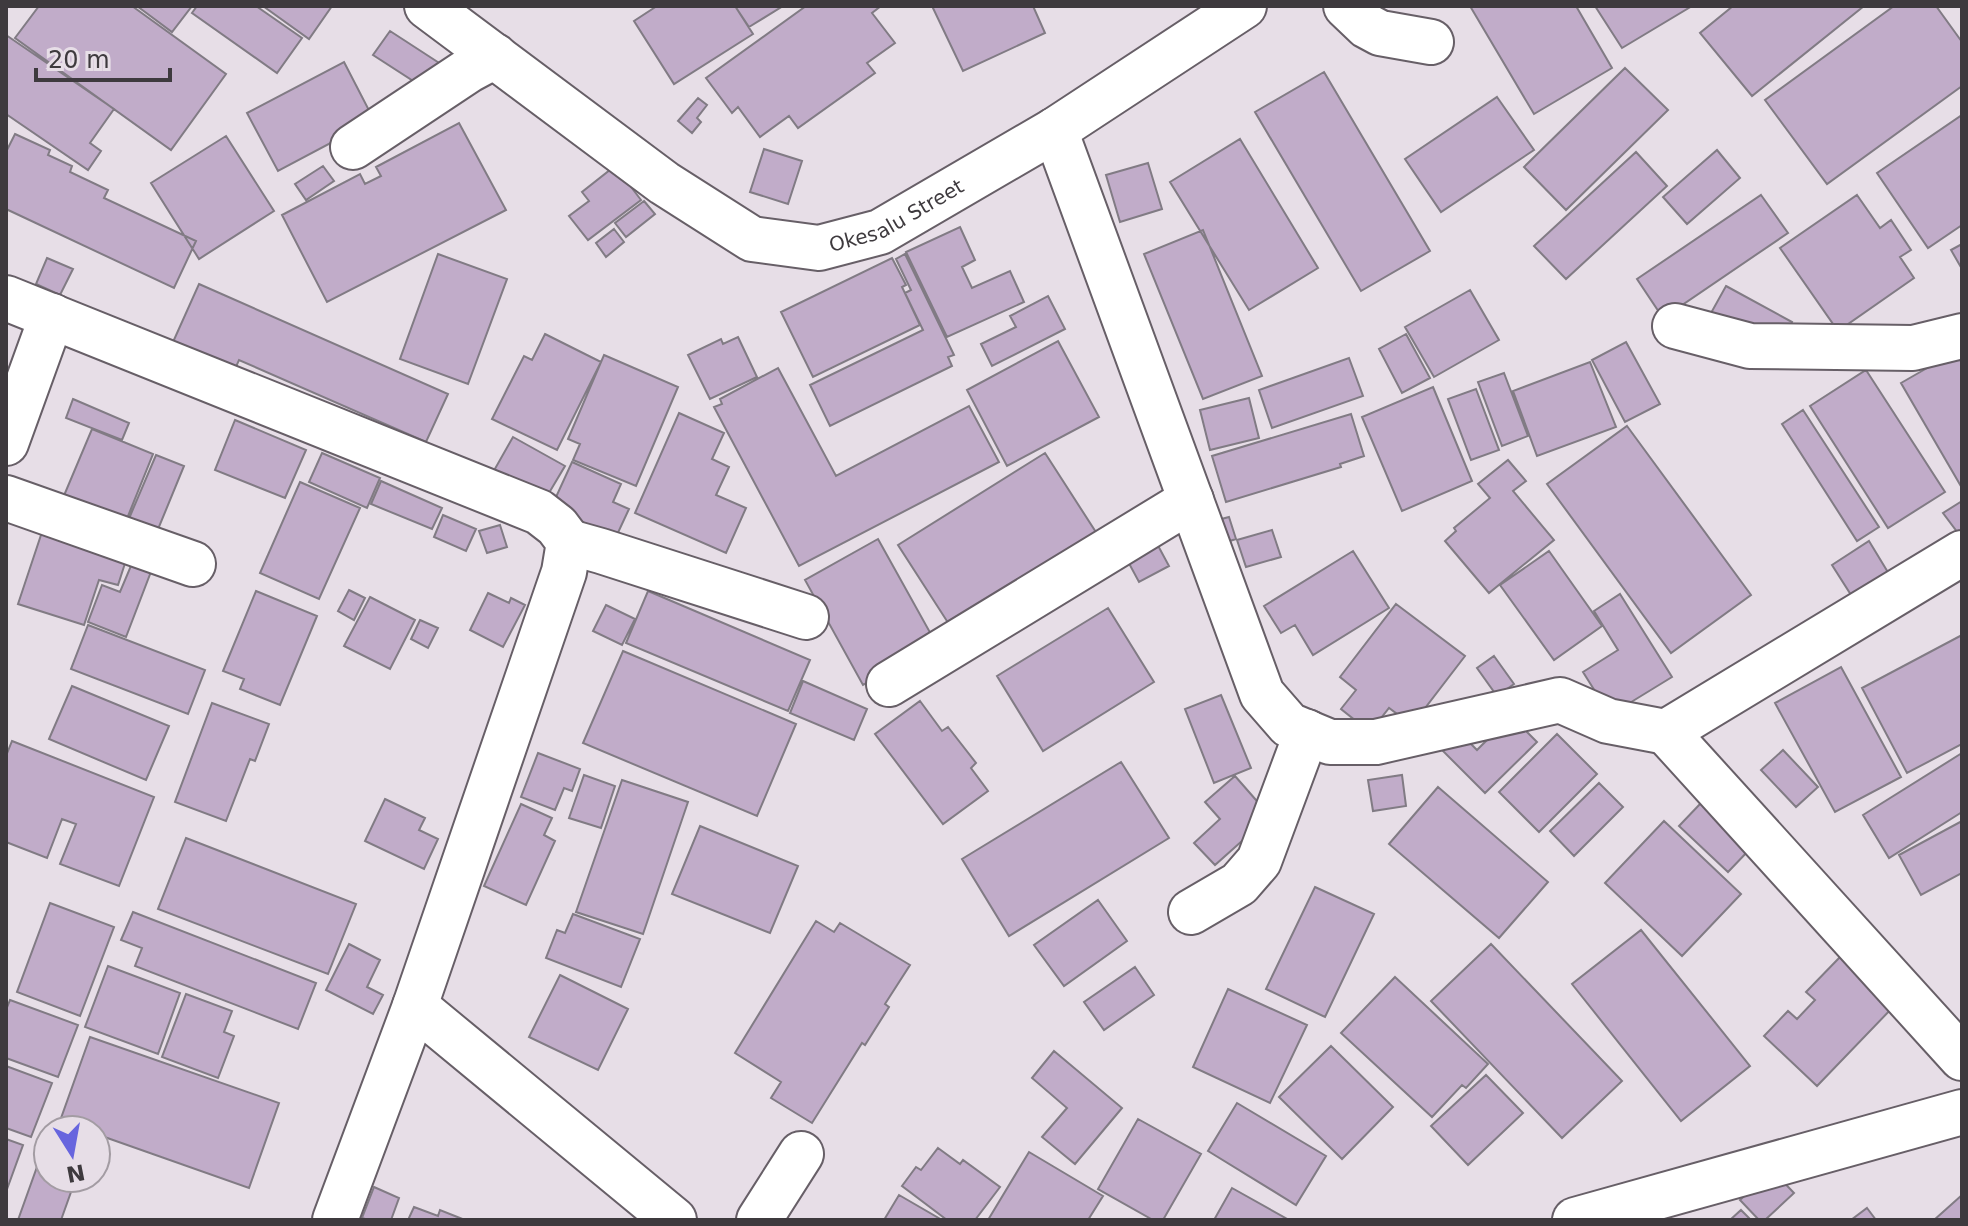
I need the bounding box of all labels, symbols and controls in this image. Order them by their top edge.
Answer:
scale bar [36,32,170,82]
text: 20 m [48,46,110,74]
street label: Okesalu Street [826,174,968,257]
north arrow [32,1114,112,1194]
text: N [64,1159,87,1187]

